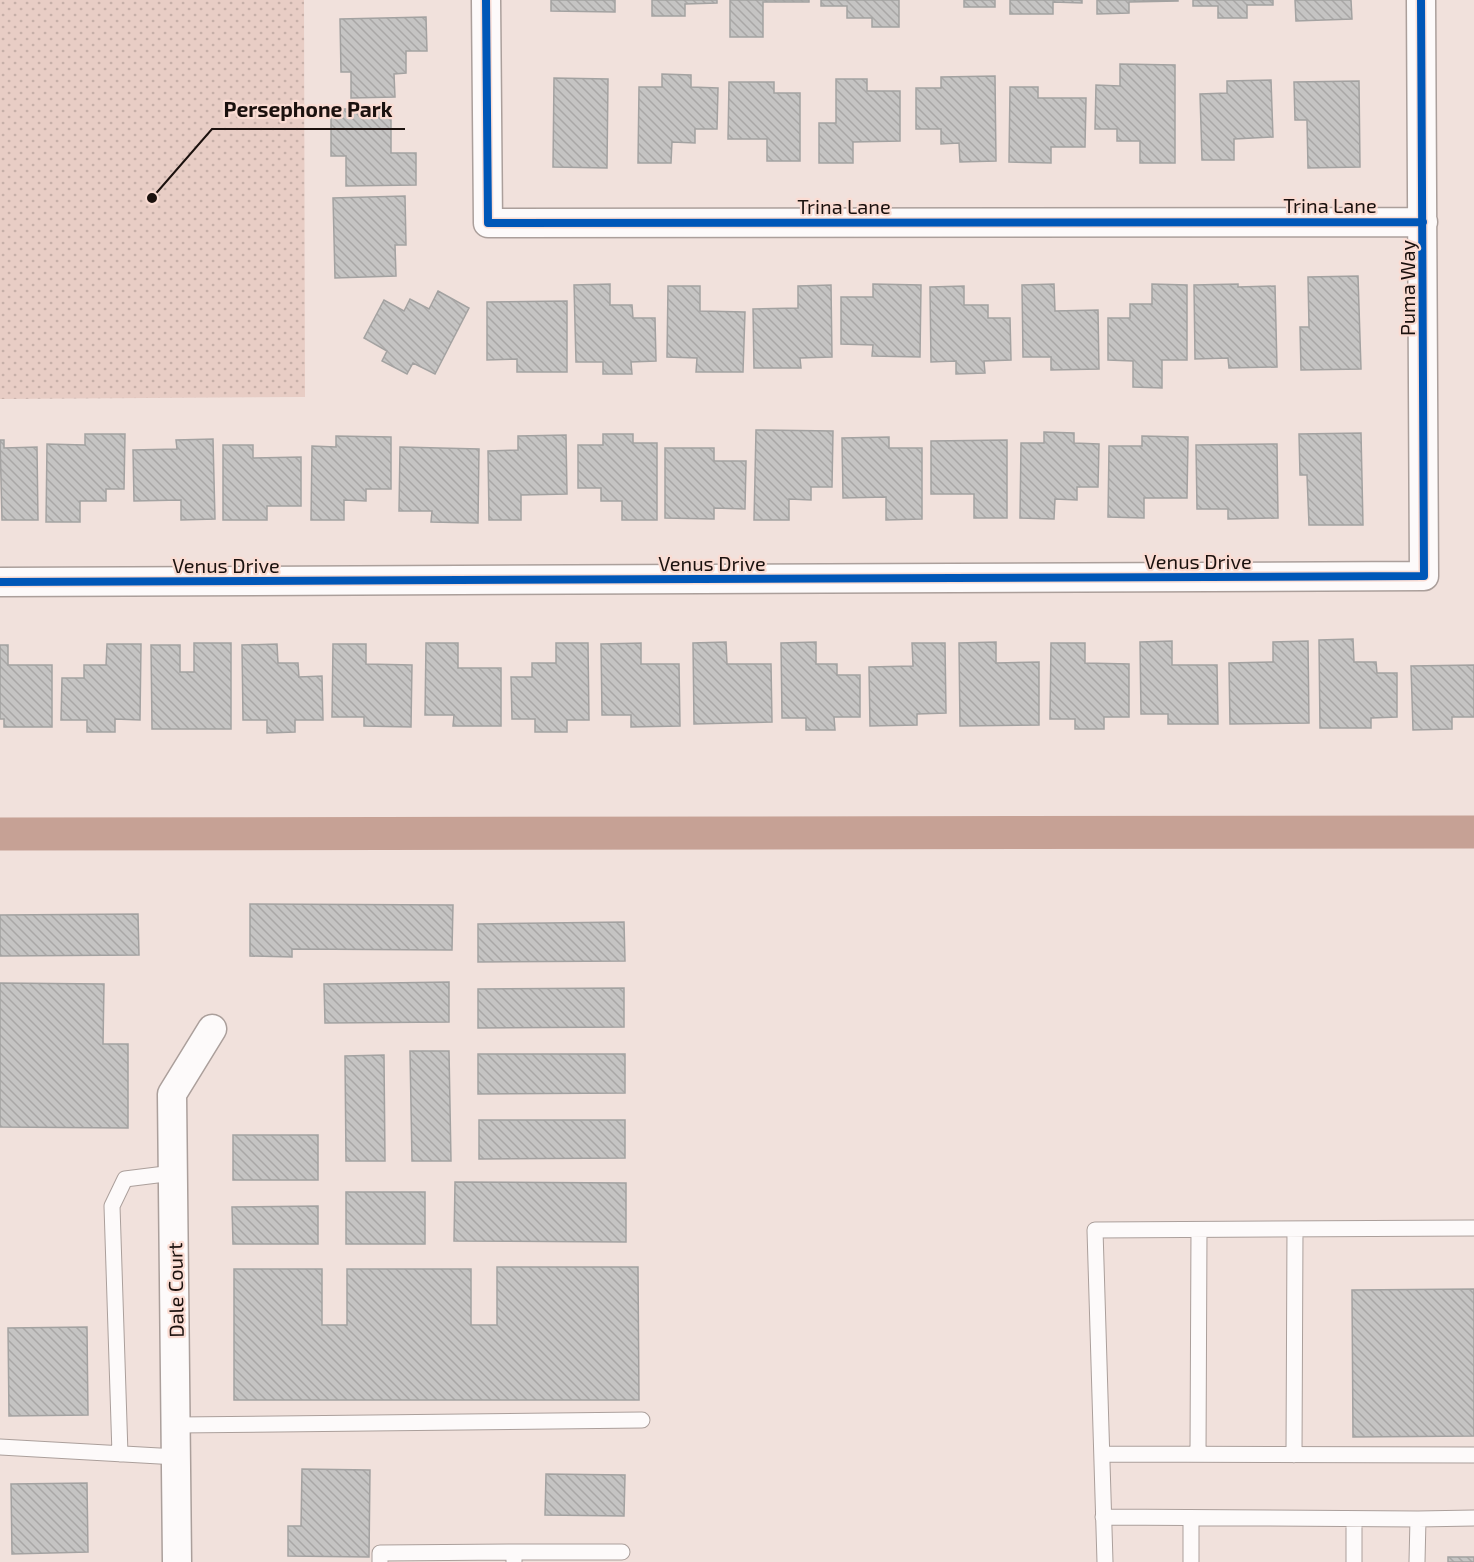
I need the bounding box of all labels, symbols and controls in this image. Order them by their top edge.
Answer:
callout: Persephone Park [212,90,405,129]
text: Persephone Park [224,96,393,121]
street label: Trina Lane [1283,193,1377,217]
street label: Trina Lane [797,194,891,218]
street label: Puma Way [1395,239,1419,336]
street label: Venus Drive [1144,549,1252,573]
street label: Venus Drive [658,551,766,575]
street label: Venus Drive [172,553,280,577]
street label: Dale Court [162,1242,188,1338]

